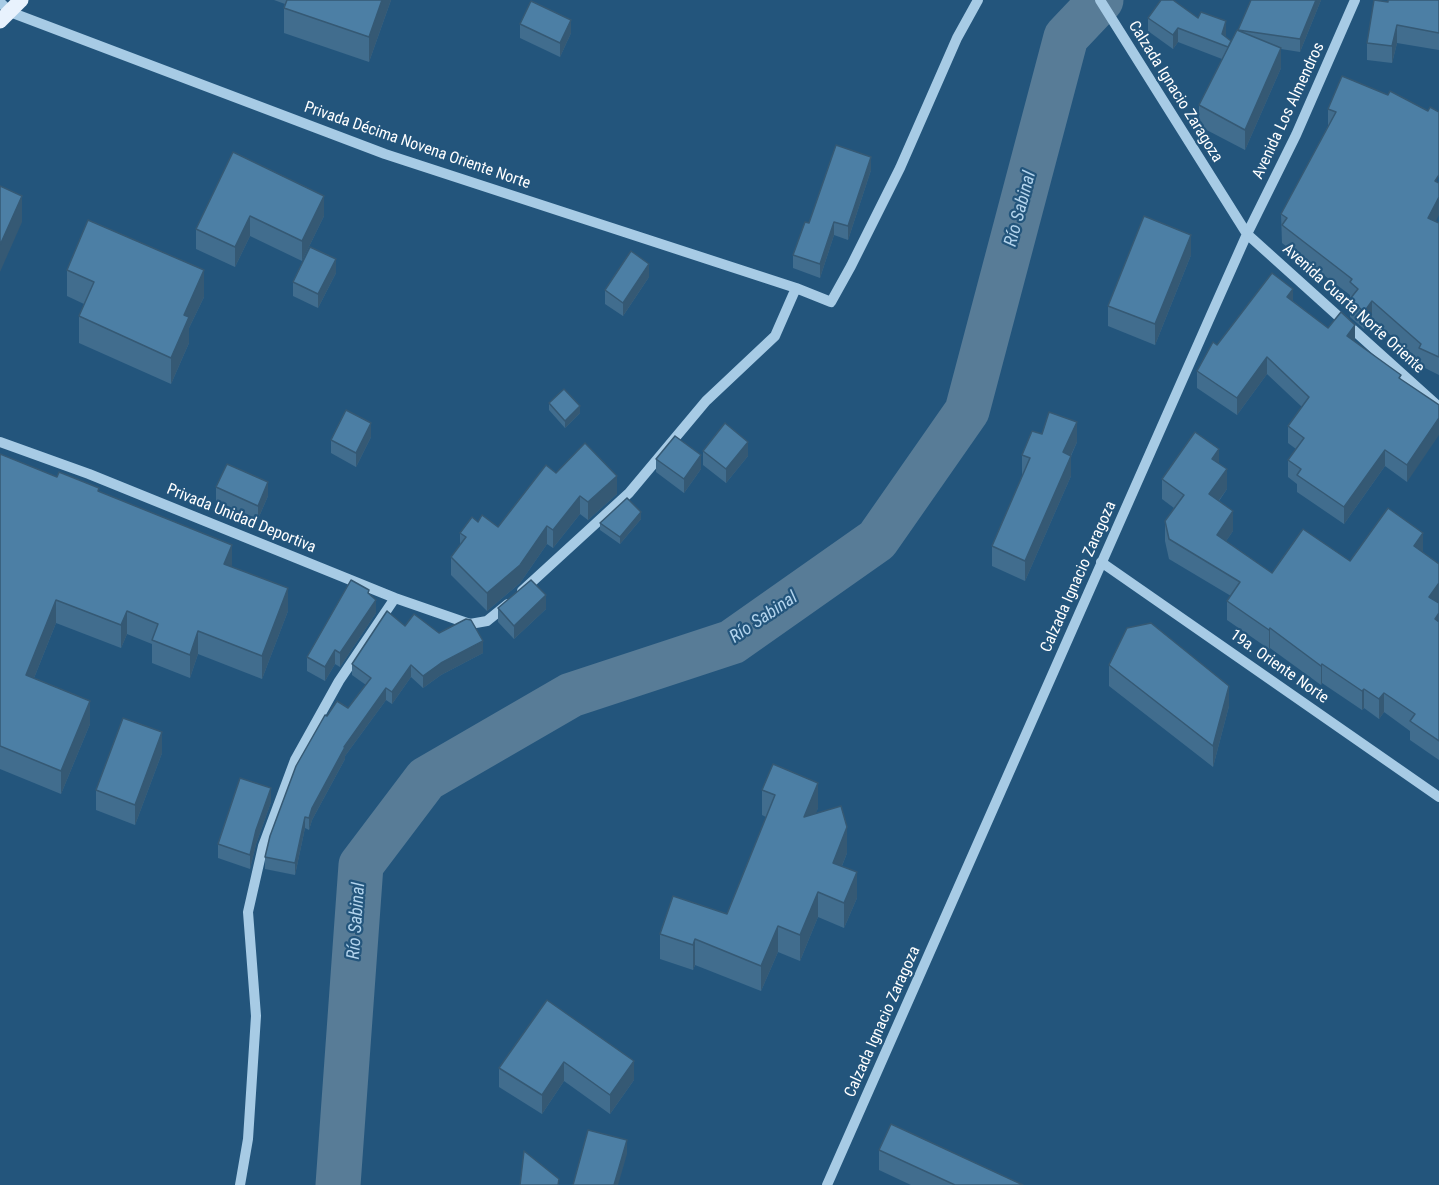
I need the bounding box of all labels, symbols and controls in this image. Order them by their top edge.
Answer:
street label: Calzada Ignacio Zaragoza [1124,18,1226,166]
street label: Avenida Los Almendros [1249,40,1329,182]
street label: Privada Décima Novena Oriente Norte [301,98,533,194]
water label: Río Sabinal [1001,169,1041,249]
street label: Avenida Cuarta Norte Oriente [1278,240,1428,378]
street label: Privada Unidad Deportiva [164,480,318,558]
street label: Calzada Ignacio Zaragoza [1037,499,1121,655]
water label: Río Sabinal [726,587,802,649]
street label: 19a. Oriente Norte [1226,626,1332,708]
water label: Río Sabinal [344,882,370,960]
street label: Calzada Ignacio Zaragoza [841,944,925,1100]

